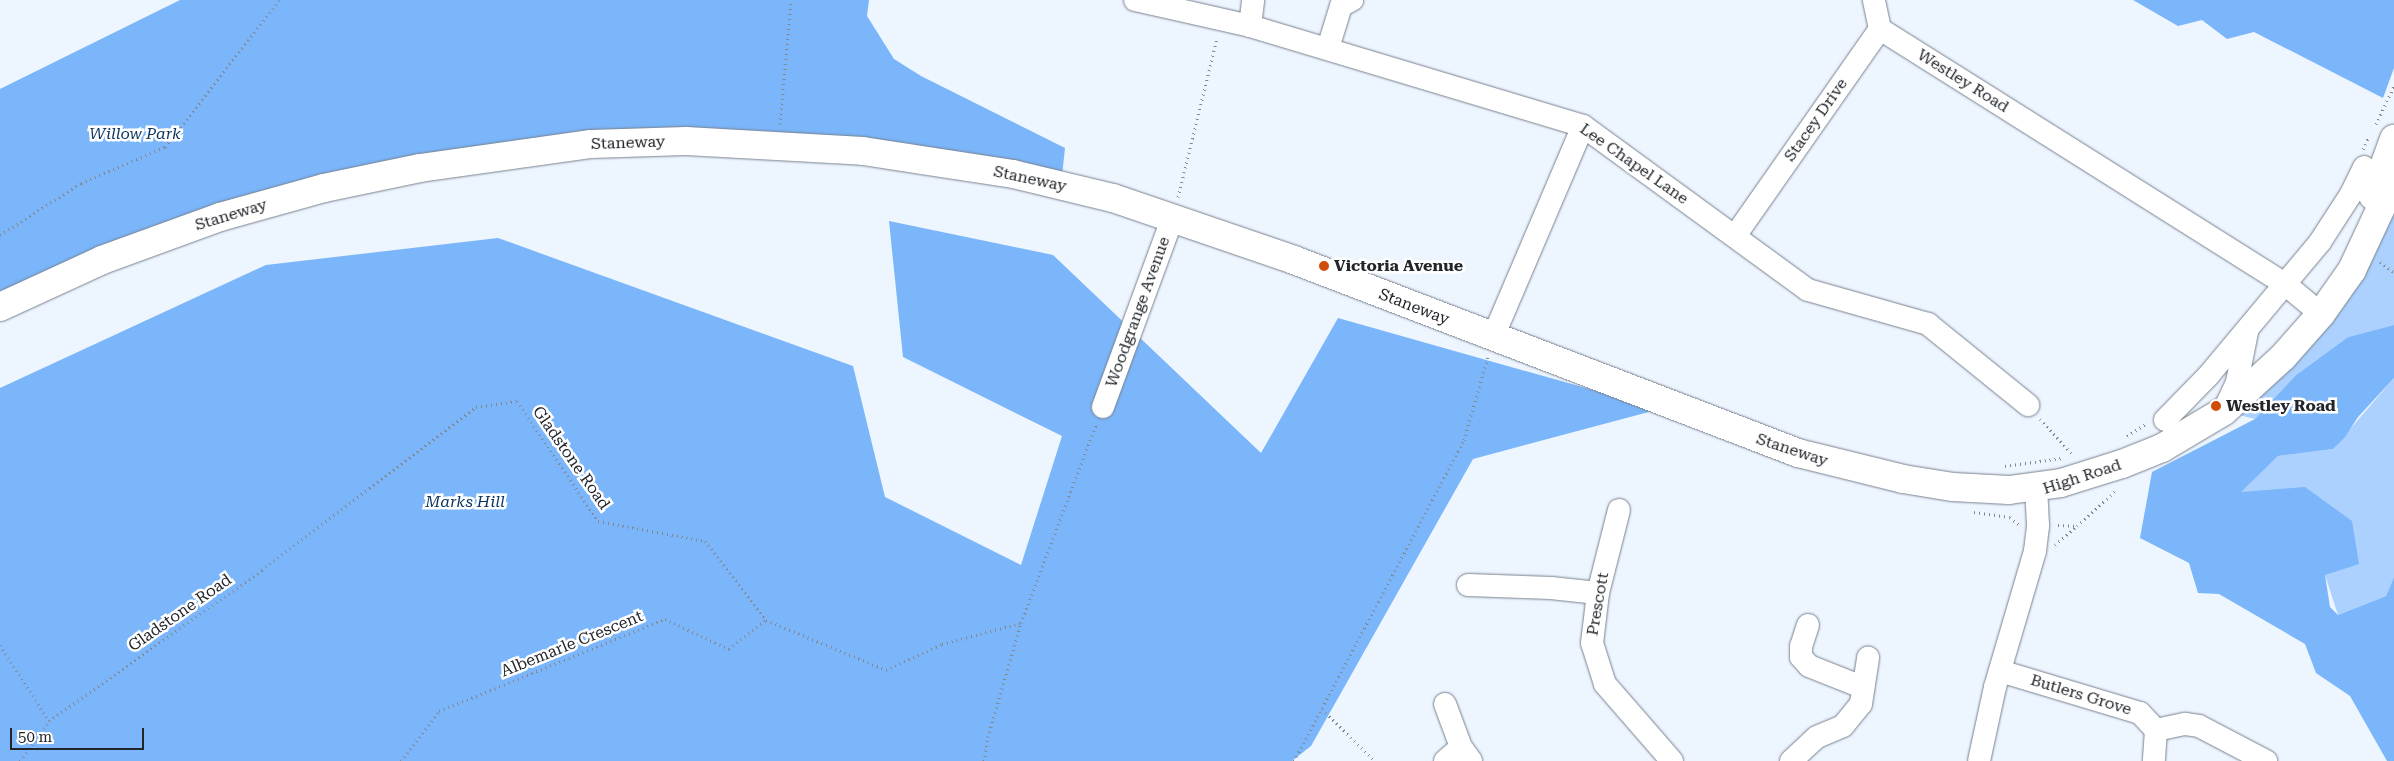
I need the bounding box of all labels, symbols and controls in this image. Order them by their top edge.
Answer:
street label: Westley Road [1914,45,2012,117]
street label: Stacey Drive [1780,75,1852,165]
street label: Lee Chapel Lane [1576,119,1692,209]
park label: Willow Park [89,124,181,144]
street label: Staneway [591,132,665,154]
street label: Staneway [992,162,1068,196]
street label: Staneway [193,195,269,235]
street label: Woodgrange Avenue [1102,234,1174,390]
place label: Victoria Avenue [1334,256,1463,276]
marker: Victoria Avenue [1318,260,1330,272]
street label: Staneway [1376,285,1452,329]
place label: Westley Road [2226,396,2336,416]
marker: Westley Road [2210,400,2222,412]
street label: Gladstone Road [528,403,614,513]
street label: Staneway [1754,429,1830,471]
street label: High Road [2040,455,2124,499]
park label: Marks Hill [425,492,505,512]
street label: Gladstone Road [125,570,235,656]
street label: Prescott [1583,571,1613,637]
street label: Albemarle Crescent [498,607,646,681]
street label: Butlers Grove [2028,671,2134,719]
scale bar [12,718,146,750]
text: 50 m [18,728,52,746]

